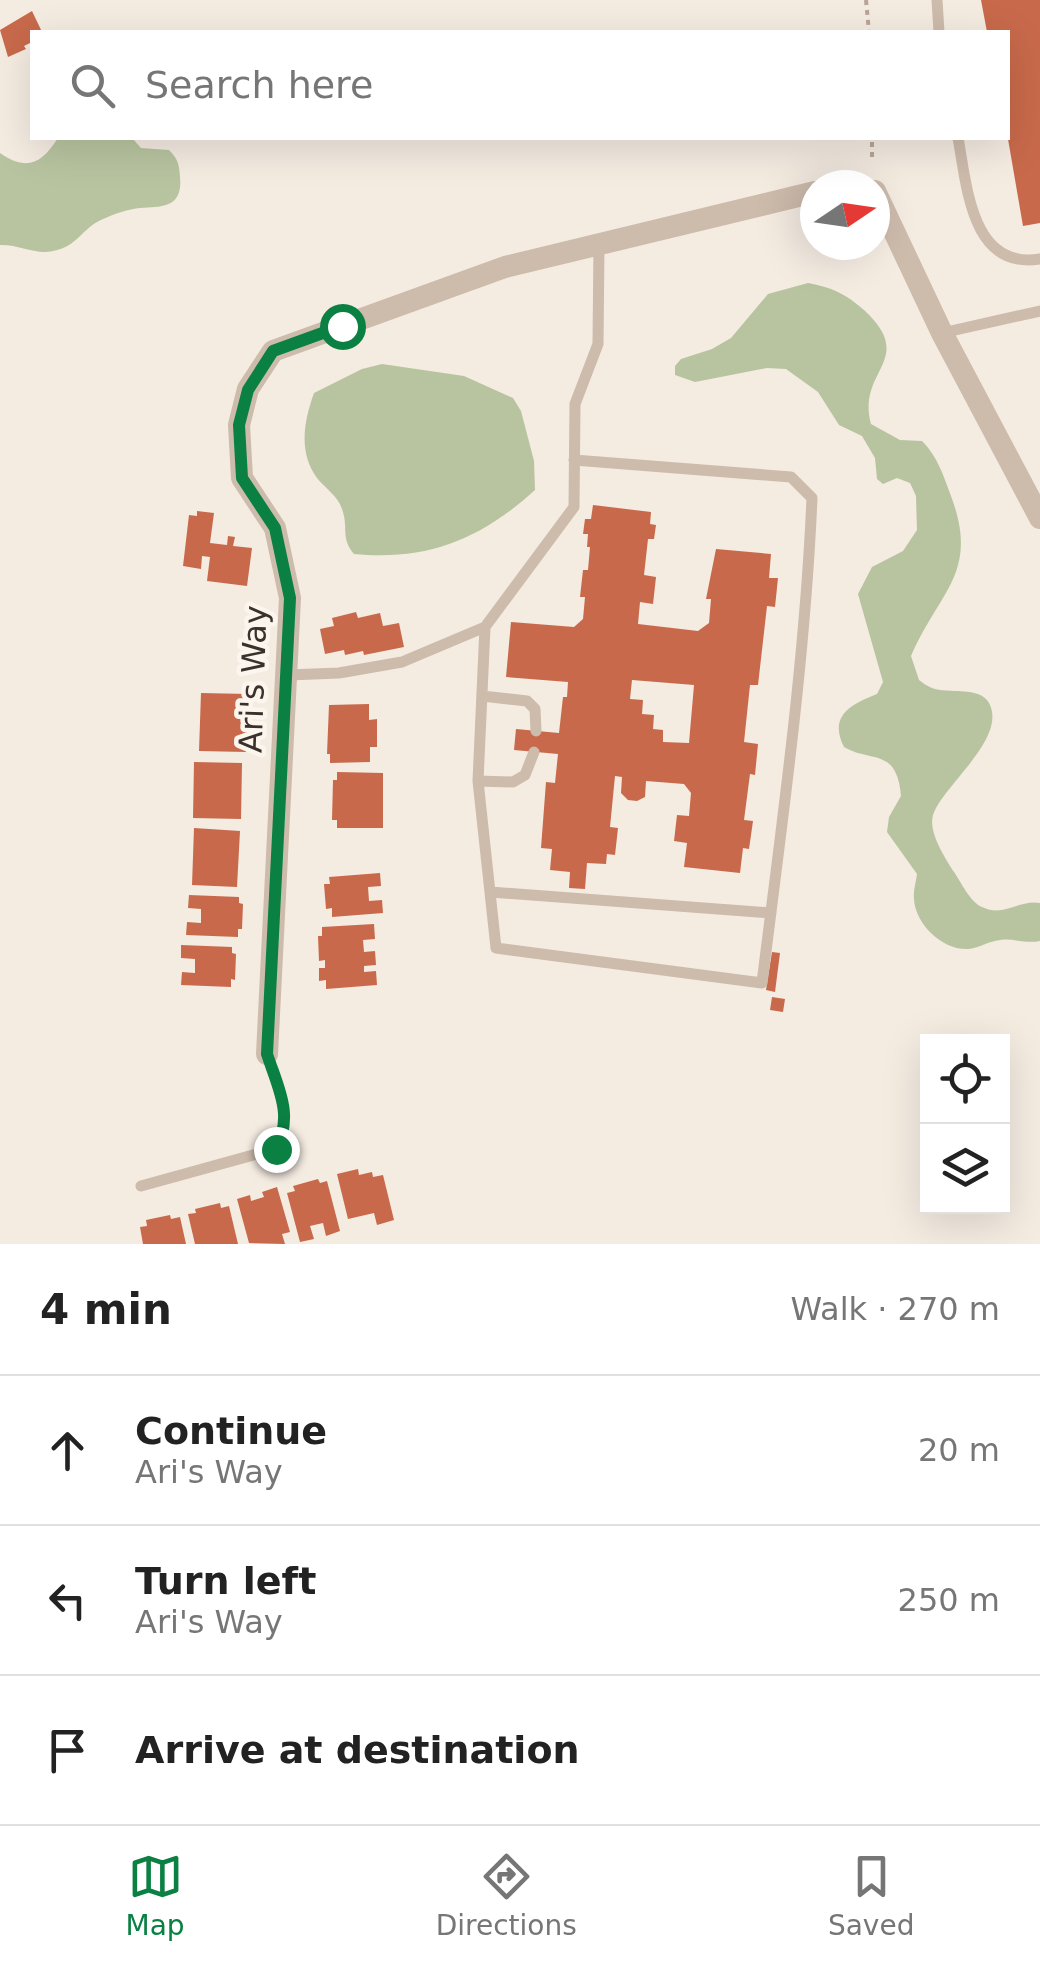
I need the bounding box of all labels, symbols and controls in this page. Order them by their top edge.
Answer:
search box [30,30,1010,140]
icon: search [65,58,120,113]
text: Search here [145,63,373,107]
north arrow [800,170,890,260]
route start [320,304,366,350]
street label: Ari's Way [231,605,275,753]
map controls [920,1034,1010,1214]
button: locate [920,1034,1010,1124]
button: layers [920,1124,1010,1214]
route end [254,1127,300,1173]
text: 4 min [40,1285,172,1334]
text: Walk · 270 m [790,1290,1000,1328]
text: Continue [135,1409,327,1453]
icon: ahead [40,1423,95,1478]
text: 20 m [918,1431,1000,1469]
text: Ari's Way [135,1453,283,1491]
text: Turn left [135,1559,316,1603]
icon: left [40,1573,95,1628]
text: 250 m [898,1581,1000,1619]
text: Ari's Way [135,1603,283,1641]
icon: arrive [40,1723,95,1778]
text: Arrive at destination [135,1728,580,1772]
tab: Map [126,1849,185,1942]
tab: Directions [436,1849,577,1942]
tab: Saved [828,1849,914,1942]

